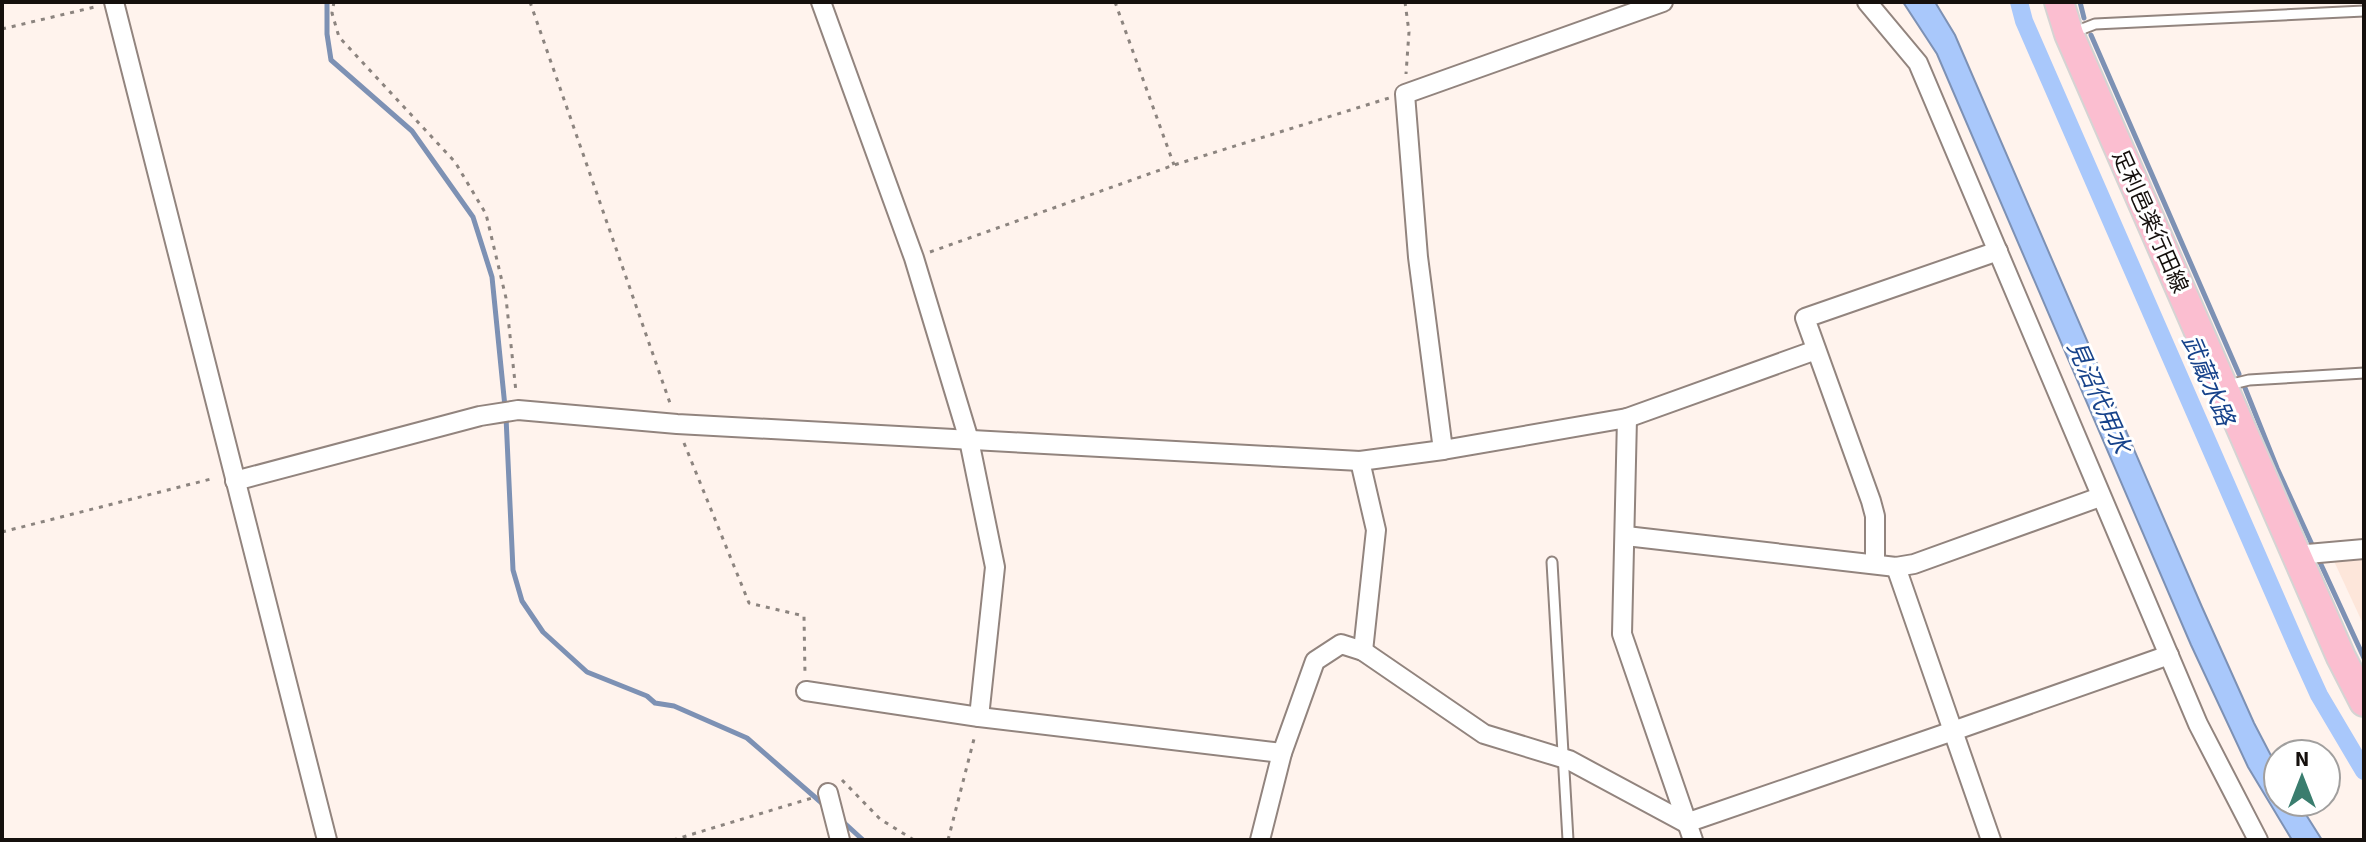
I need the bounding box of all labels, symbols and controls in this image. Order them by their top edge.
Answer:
street label: 足利邑楽行田線 [2104,145,2196,298]
water label: 武蔵水路 [2173,329,2243,433]
water label: 見沼代用水 [2058,335,2140,462]
north arrow [2262,738,2342,818]
text: N [2295,743,2309,775]

